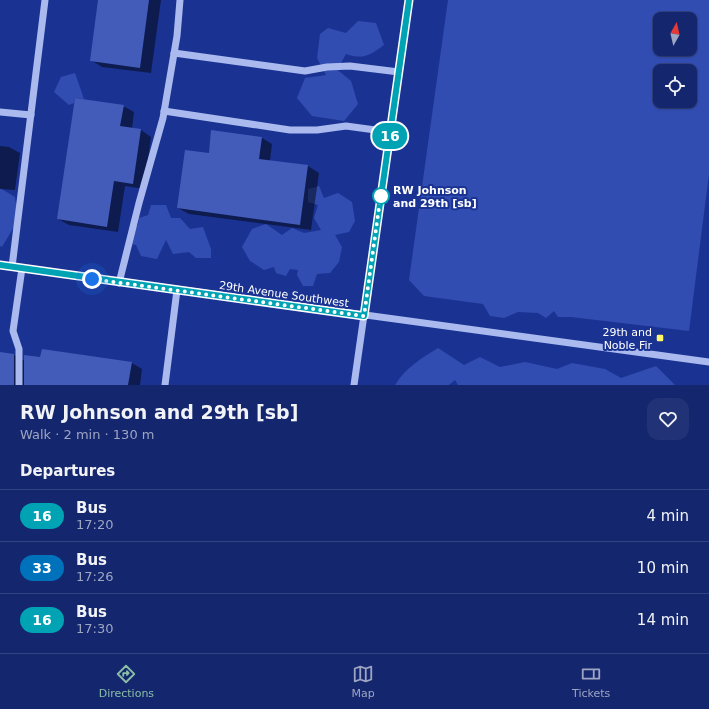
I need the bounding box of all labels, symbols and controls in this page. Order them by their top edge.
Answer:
north arrow [653,12,697,56]
map controls [653,12,697,108]
button: locate [653,64,697,108]
line badge: 16 [372,123,408,149]
text: 16 [380,128,400,144]
place label: RW Johnson and 29th [sb] [393,184,477,210]
marker: RW Johnson and 29th [sb] [372,187,390,205]
your location [82,269,102,289]
street label: 29th Avenue Southwest [218,279,350,310]
place label: 29th and Noble Fir [603,326,652,352]
marker: 29th and Noble Fir [655,333,665,343]
button: heart [647,398,689,440]
text: RW Johnson and 29th [sb] [20,401,298,423]
text: Walk · 2 min · 130 m [20,427,154,442]
text: Departures [20,462,115,480]
text: Bus [76,499,107,517]
text: 4 min [646,507,689,525]
text: 16 [32,508,52,524]
text: 17:20 [76,517,113,532]
text: Bus [76,551,107,569]
text: 10 min [637,559,689,577]
text: 33 [32,560,52,576]
text: 17:26 [76,569,113,584]
text: Bus [76,603,107,621]
text: 14 min [637,611,689,629]
text: 16 [32,612,52,628]
text: 17:30 [76,621,113,636]
tab: Directions [99,663,154,700]
tab: Map [351,663,375,700]
tab: Tickets [572,663,610,700]

